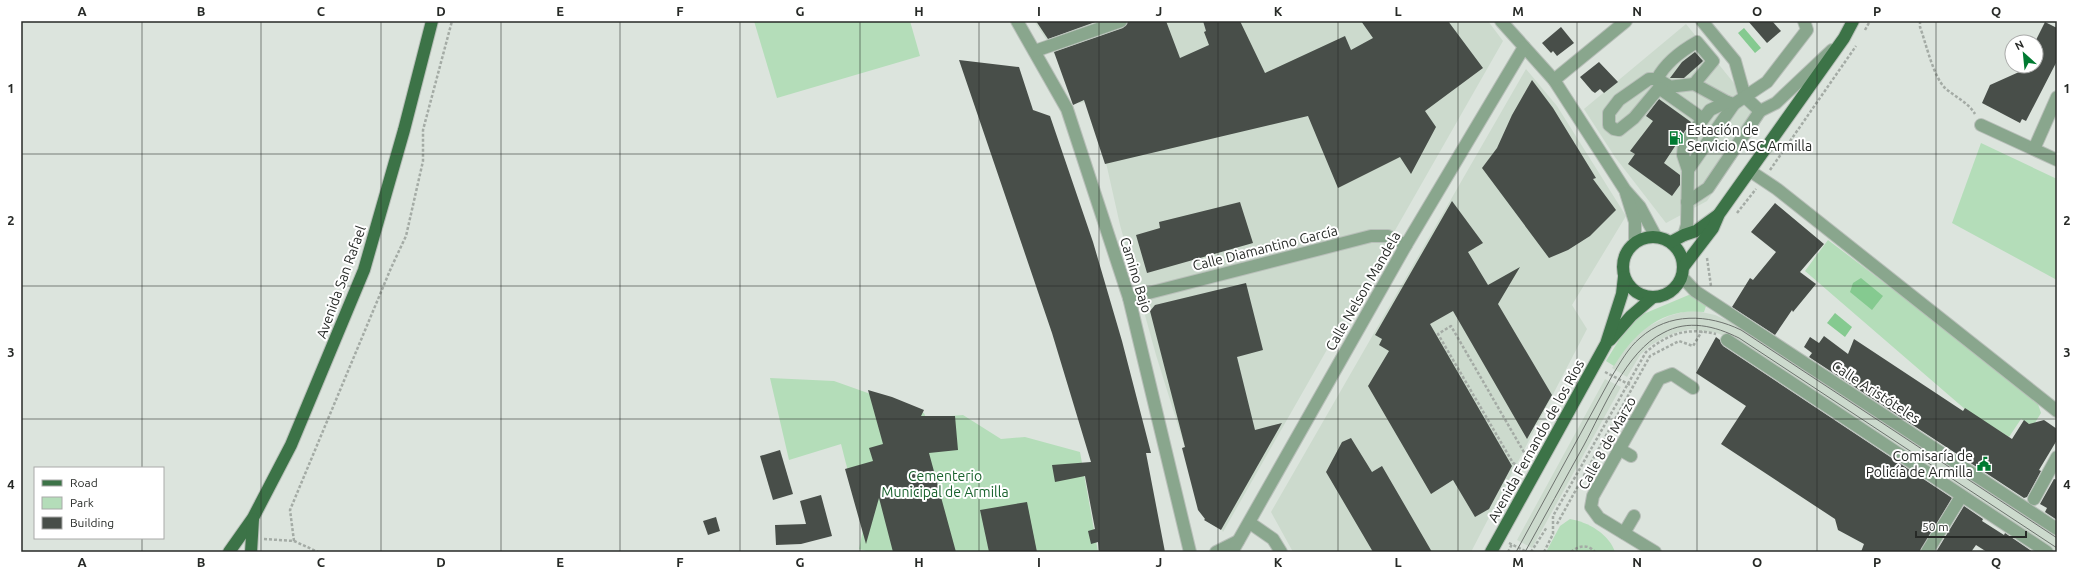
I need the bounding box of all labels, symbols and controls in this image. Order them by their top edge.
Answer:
text: A [77,4,87,18]
text: B [197,4,206,18]
text: C [317,4,326,18]
text: D [436,4,446,18]
text: E [556,4,564,18]
text: F [676,4,684,18]
text: G [796,4,805,18]
text: H [914,4,924,18]
text: I [1037,4,1041,18]
text: J [1156,4,1162,18]
text: K [1274,4,1283,18]
text: L [1394,4,1402,18]
text: M [1512,4,1524,18]
text: N [1632,4,1642,18]
text: O [1752,4,1762,18]
text: P [1873,4,1881,18]
text: Q [1991,4,2001,18]
north arrow [2004,34,2044,74]
text: N [2013,38,2026,52]
text: 1 [7,81,15,95]
text: 1 [2063,81,2071,95]
place label: Estación de Servicio ASC Armilla [1687,122,1812,154]
fuel station icon: Estación de Servicio ASC Armilla [1668,130,1684,146]
text: 2 [7,213,15,227]
text: 2 [2063,213,2071,227]
street label: Calle Diamantino García [1191,222,1339,274]
street label: Avenida San Rafael [313,223,369,341]
street label: Calle Nelson Mandela [1322,229,1404,353]
street label: Camino Bajo [1117,235,1155,315]
text: 3 [7,345,15,359]
text: 3 [2063,345,2071,359]
street label: Avenida Fernando de los Ríos [1485,357,1587,525]
street label: Calle Aristóteles [1829,357,1923,427]
street label: Calle 8 de Marzo [1575,394,1639,492]
place label: Comisaría de Policía de Armilla [1866,448,1973,480]
public building icon: Comisaría de Policía de Armilla [1976,456,1992,472]
legend [34,467,164,539]
park label: Cementerio Municipal de Armilla [881,468,1009,500]
text: Road [70,476,98,489]
text: 4 [7,477,15,491]
text: 4 [2063,477,2071,491]
text: Park [70,496,94,509]
scale bar [1916,513,2026,539]
text: Building [70,516,114,529]
text: 50 m [1922,520,1949,533]
text: A [77,555,87,569]
text: B [197,555,206,569]
text: C [317,555,326,569]
text: D [436,555,446,569]
text: E [556,555,564,569]
text: F [676,555,684,569]
text: G [796,555,805,569]
text: H [914,555,924,569]
text: I [1037,555,1041,569]
text: J [1156,555,1162,569]
text: K [1274,555,1283,569]
text: L [1394,555,1402,569]
text: M [1512,555,1524,569]
text: N [1632,555,1642,569]
text: O [1752,555,1762,569]
text: P [1873,555,1881,569]
text: Q [1991,555,2001,569]

